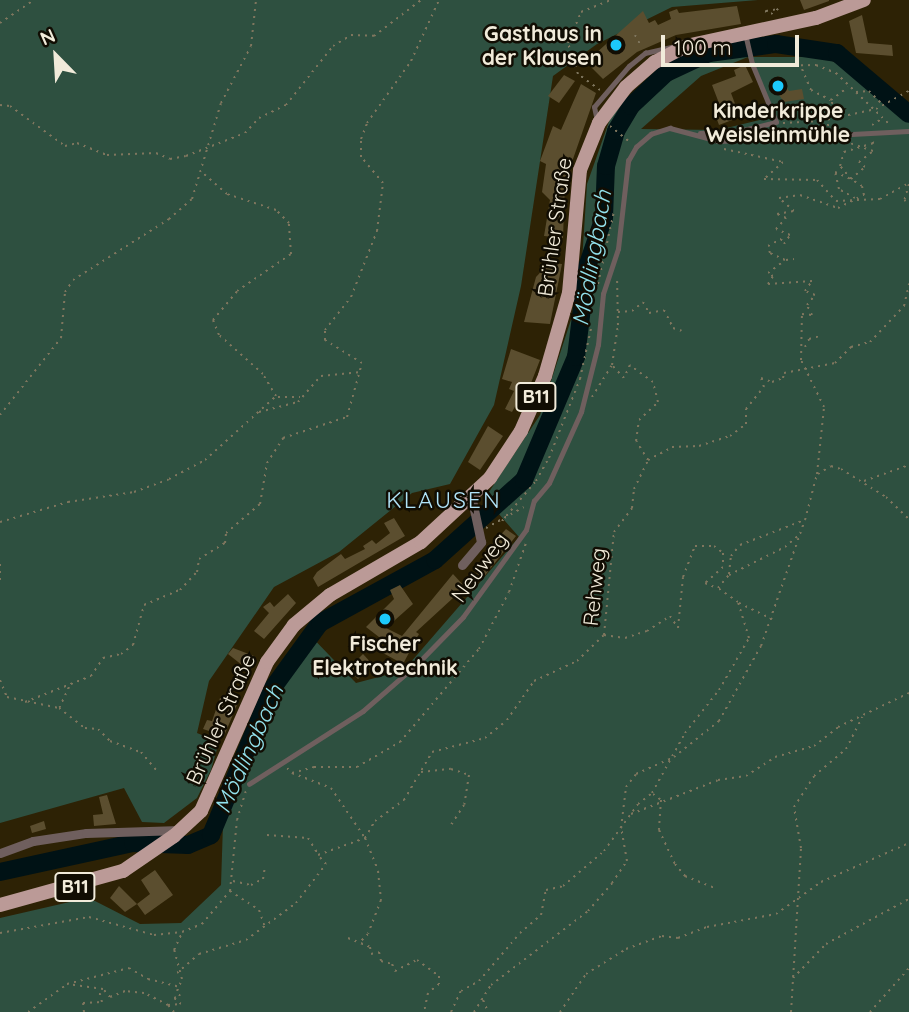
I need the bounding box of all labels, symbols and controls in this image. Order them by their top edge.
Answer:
place label: Gasthaus in der Klausen [482,20,602,70]
north arrow [21,21,91,91]
scale bar [664,21,802,65]
text: N [36,23,59,51]
text: 100 m [674,34,732,60]
marker: Gasthaus in der Klausen [608,37,624,53]
marker: Kinderkrippe Weisleinmühle [770,78,786,94]
place label: Kinderkrippe Weisleinmühle [706,97,850,147]
street label: Brühler Straße [532,156,576,298]
water label: Mödlingbach [566,188,618,328]
road number: B11 [515,382,557,412]
district label: KLAUSEN [387,486,501,514]
street label: Neuweg [445,527,513,607]
street label: Rehweg [577,547,611,627]
marker: Fischer Elektrotechnik [377,611,393,627]
place label: Fischer Elektrotechnik [312,630,458,680]
street label: Brühler Straße [180,650,260,788]
water label: Mödlingbach [208,681,290,817]
road number: B11 [54,872,96,902]

